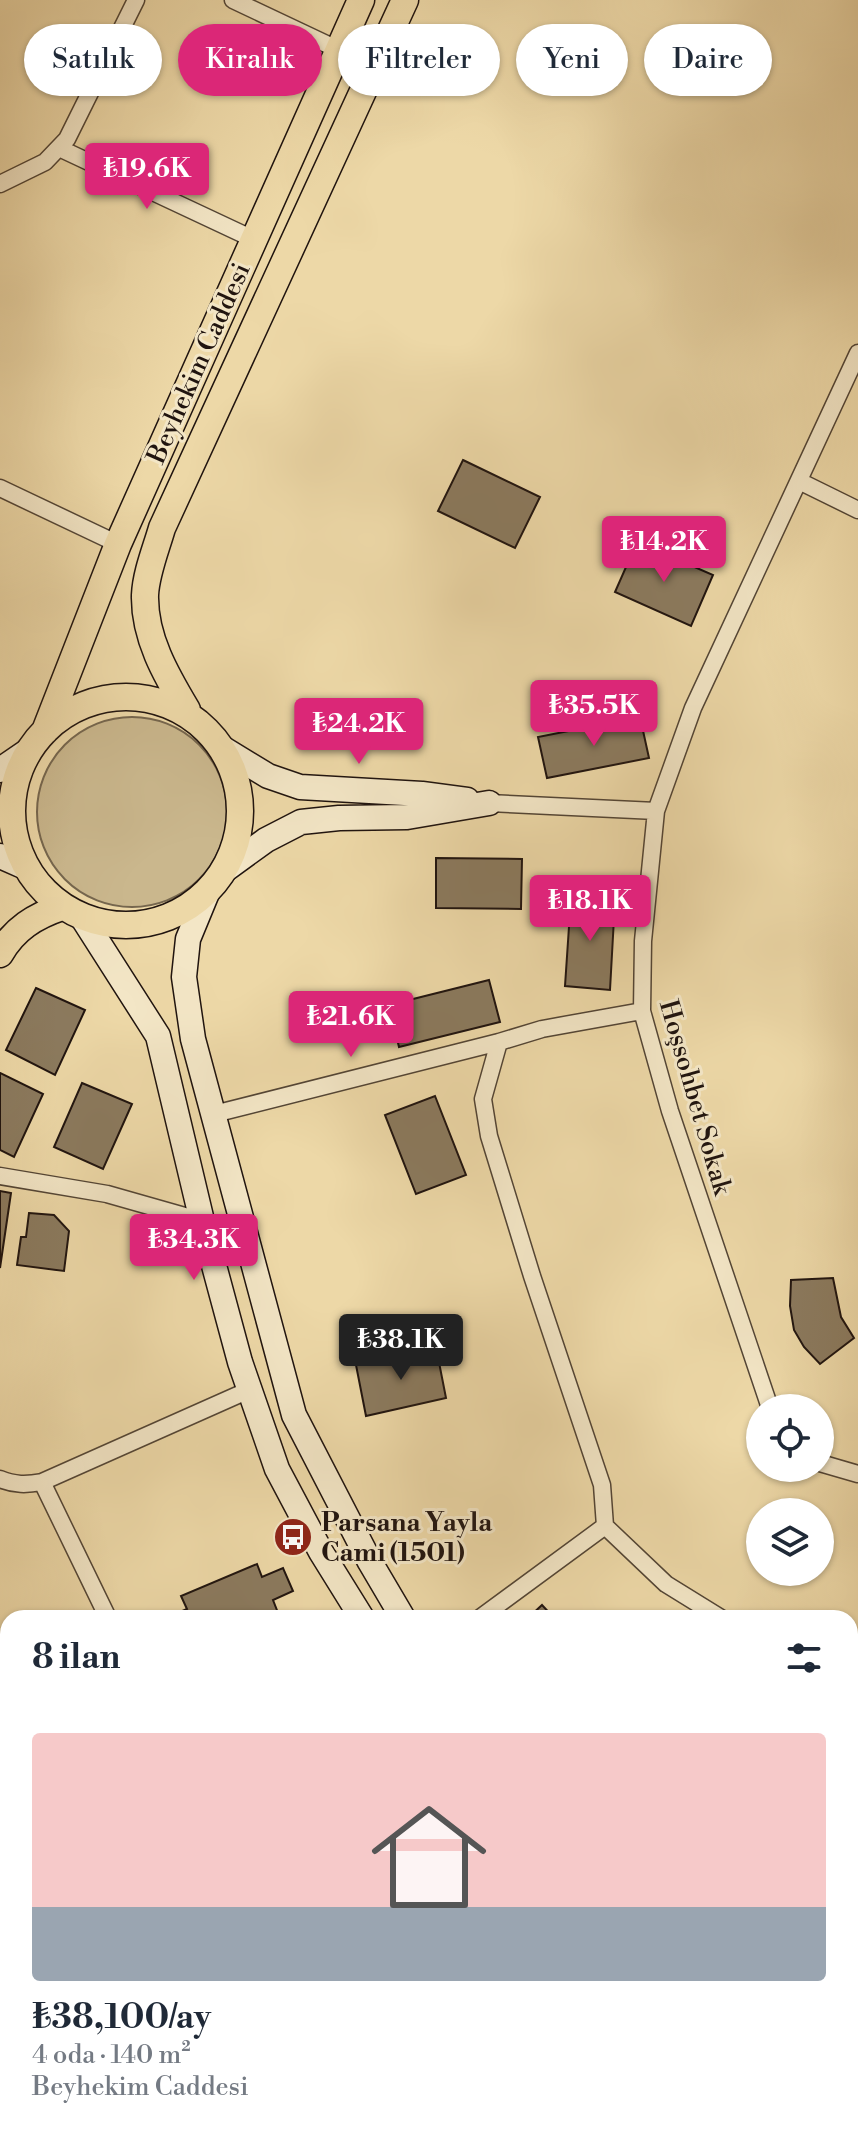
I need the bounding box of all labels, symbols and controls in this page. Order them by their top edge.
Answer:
chip: Satılık [24,24,162,96]
chip: Kiralık [178,24,322,96]
chip: Filtreler [338,24,500,96]
chip: Yeni [516,24,628,96]
chip: Daire [644,24,772,96]
pin: ₺19.6K [82,143,212,211]
text: ₺19.6K [103,153,191,185]
street label: Beyhekim Caddesi [140,258,258,470]
pin: ₺14.2K [599,516,729,584]
text: ₺14.2K [620,526,708,558]
pin: ₺35.5K [529,680,659,748]
text: ₺35.5K [548,690,640,722]
pin: ₺24.2K [294,698,424,766]
text: ₺24.2K [312,708,406,740]
pin: ₺18.1K [525,875,655,943]
text: ₺18.1K [548,885,632,917]
pin: ₺21.6K [286,991,416,1059]
street label: Hoşsohbet Sokak [652,996,739,1200]
text: ₺21.6K [307,1001,395,1033]
pin: ₺34.3K [129,1214,259,1282]
text: ₺34.3K [148,1224,240,1256]
pin: ₺38.1K [336,1314,466,1382]
text: ₺38.1K [357,1324,445,1356]
map controls [746,1394,834,1586]
button: locate [746,1394,834,1482]
button: layers [746,1498,834,1586]
place label: Parsana Yayla Cami (1501) [321,1507,493,1569]
bus stop icon: Parsana Yayla Cami (1501) [272,1516,314,1558]
icon: filters [782,1636,826,1680]
text: 8 ilan [32,1637,120,1679]
icon: home [357,1785,501,1929]
text: ₺38,100/ay [32,1997,211,2039]
text: 4 oda · 140 m² [32,2039,191,2071]
text: Beyhekim Caddesi [32,2071,249,2103]

